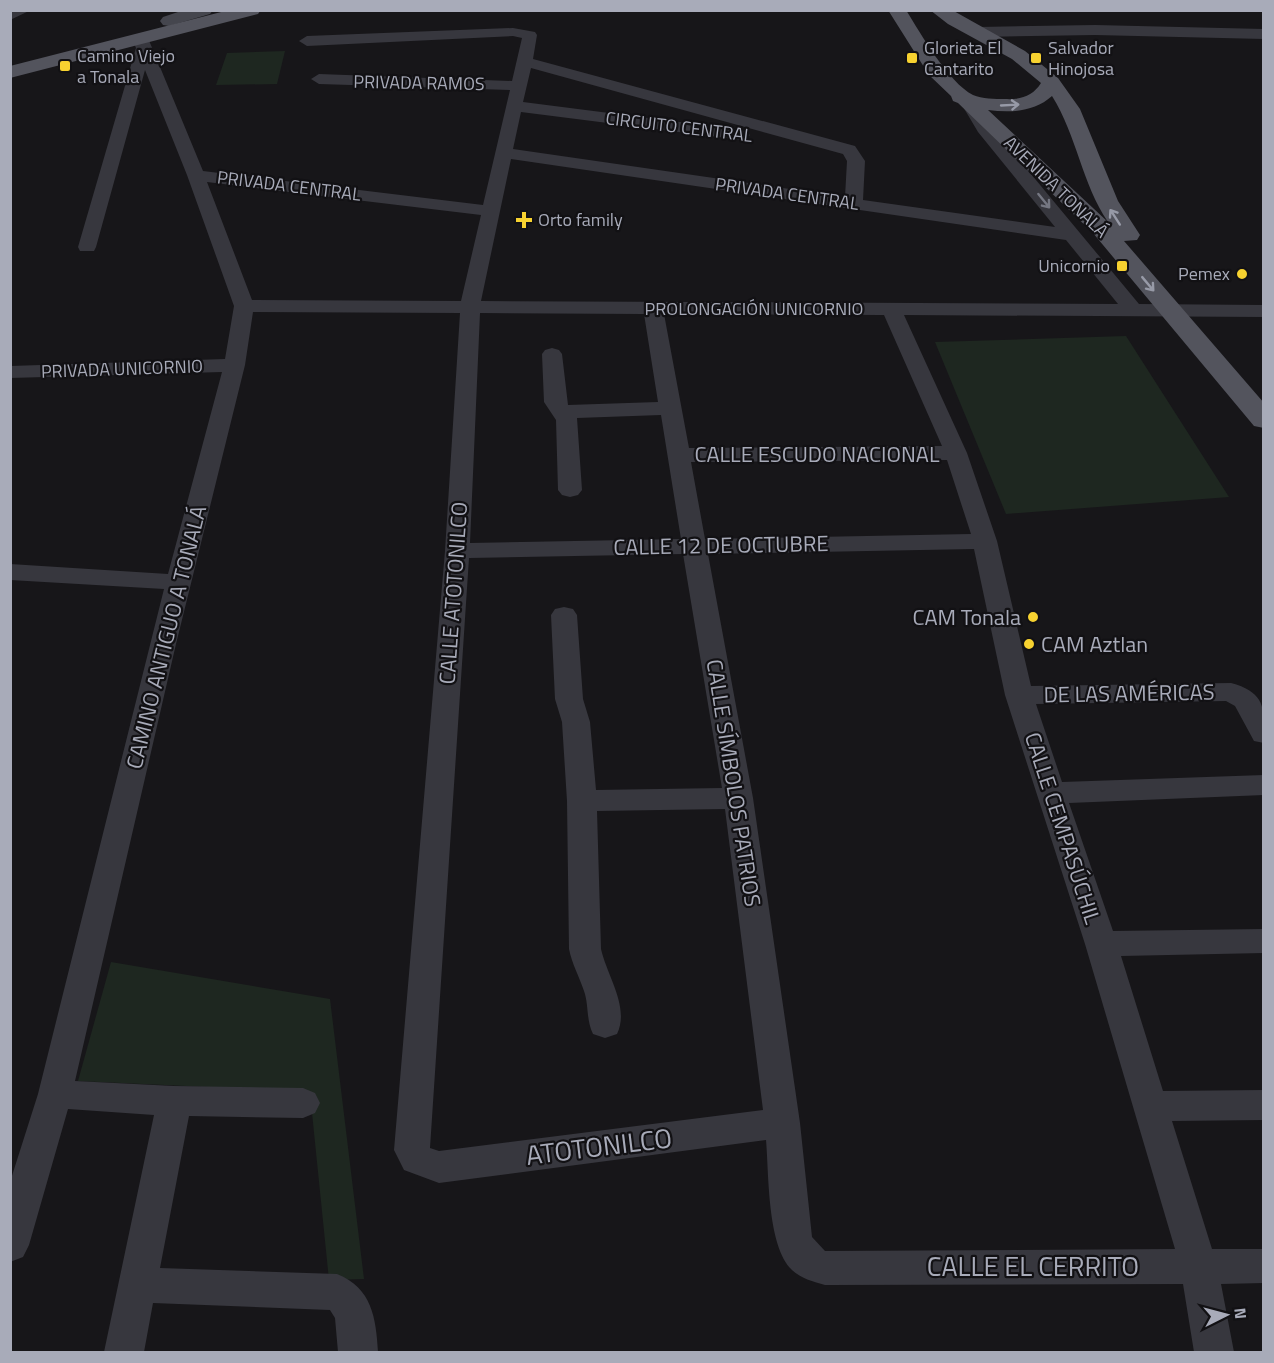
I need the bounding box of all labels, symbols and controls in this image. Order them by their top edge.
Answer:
place label: Glorieta El Cantarito [924,34,1001,82]
place label: Salvador Hinojosa [1048,34,1114,82]
place label: Camino Viejo a Tonala [77,42,175,90]
marker: Glorieta El Cantarito [905,51,919,65]
marker: Salvador Hinojosa [1029,51,1043,65]
marker: Camino Viejo a Tonala [58,59,72,73]
street label: PRIVADA RAMOS [353,68,485,97]
one-way arrow [999,99,1019,110]
street label: CIRCUITO CENTRAL [604,104,754,149]
street label: AVENIDA TONALÁ [998,130,1115,244]
street label: PRIVADA CENTRAL [216,163,363,208]
street label: PRIVADA CENTRAL [714,170,861,217]
one-way arrow [1037,193,1050,209]
place label: Orto family [538,206,623,233]
one-way arrow [1109,209,1121,225]
marker: Orto family [515,211,533,229]
place label: Unicornio [1038,252,1110,279]
marker: Unicornio [1115,259,1129,273]
place label: Pemex [1178,260,1230,287]
marker: Pemex [1235,267,1249,281]
one-way arrow [1142,276,1155,292]
street label: PROLONGACIÓN UNICORNIO [644,295,864,322]
street label: PRIVADA UNICORNIO [40,352,203,385]
street label: CALLE ESCUDO NACIONAL [694,437,940,471]
street label: CALLE ATOTONILCO [430,501,476,685]
street label: CAMINO ANTIGUO A TONALÁ [117,502,215,772]
street label: CALLE 12 DE OCTUBRE [613,526,829,564]
place label: CAM Tonala [912,600,1021,634]
marker: CAM Tonala [1026,610,1040,624]
place label: CAM Aztlan [1041,627,1148,661]
marker: CAM Aztlan [1022,637,1036,651]
street label: CALLE SÍMBOLOS PATRIOS [698,657,770,909]
street label: DE LAS AMÉRICAS [1043,675,1215,711]
street label: CALLE CEMPASÚCHIL [1016,728,1110,929]
street label: ATOTONILCO [523,1116,674,1175]
street label: CALLE EL CERRITO [927,1245,1139,1286]
north arrow [1196,1285,1256,1345]
text: N [1228,1307,1253,1320]

